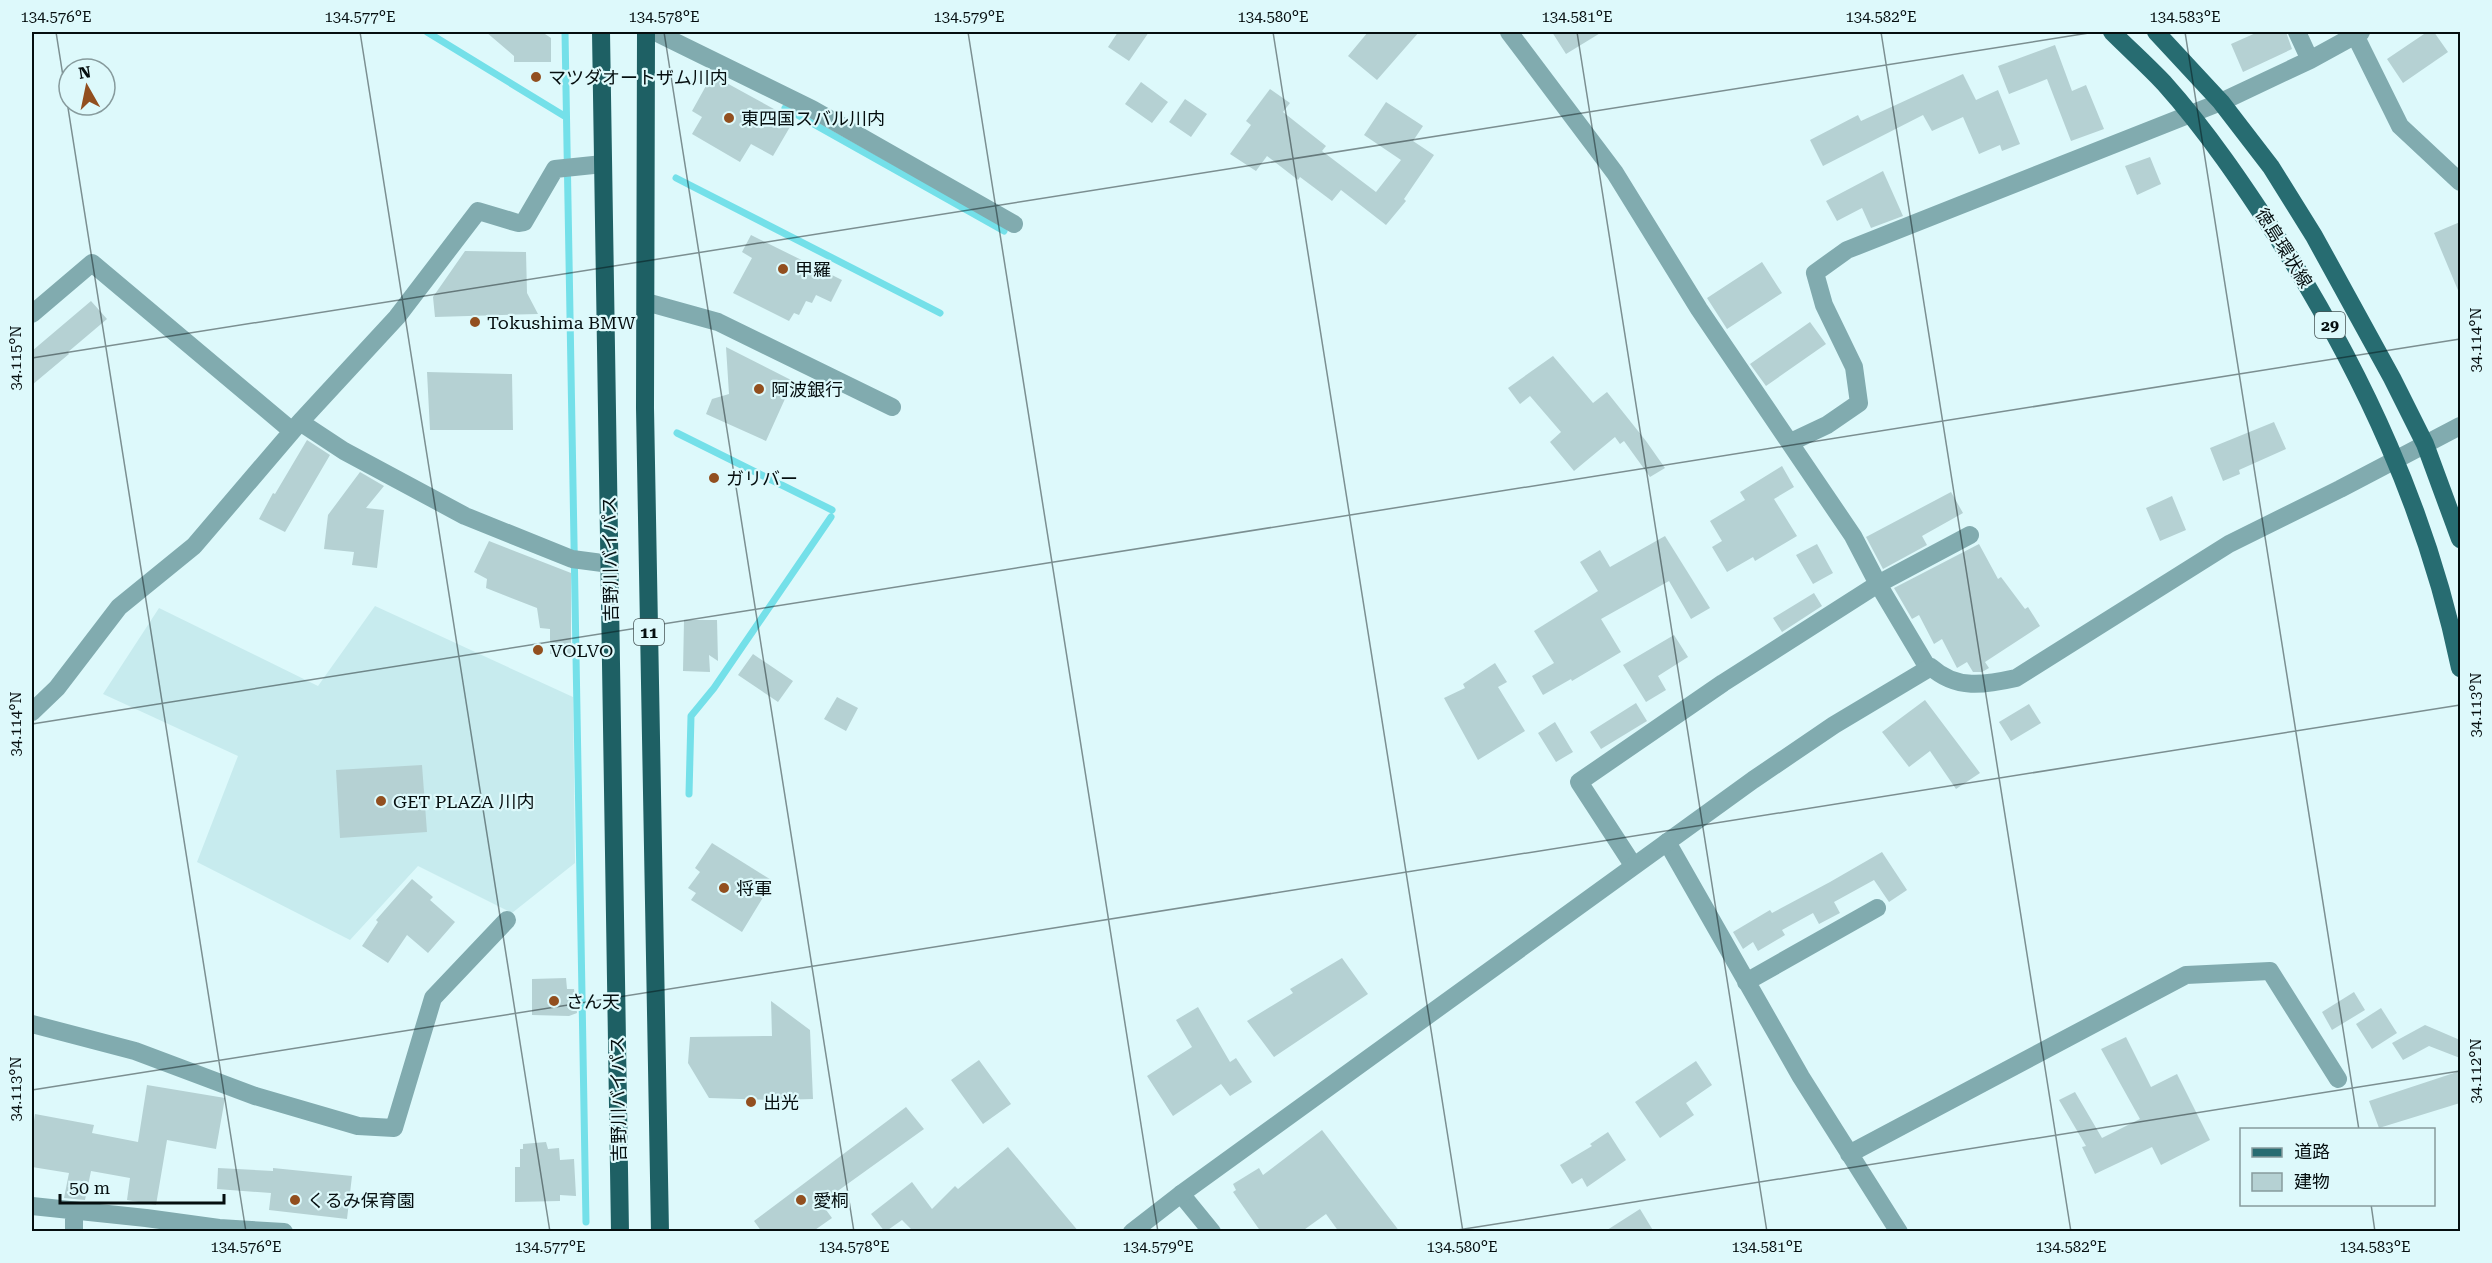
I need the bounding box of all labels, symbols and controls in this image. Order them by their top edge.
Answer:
text: 134.576°E [20,8,92,26]
text: 134.577°E [324,8,396,26]
text: 134.578°E [628,8,700,26]
text: 134.579°E [933,8,1005,26]
text: 134.580°E [1237,8,1309,26]
text: 134.581°E [1541,8,1613,26]
text: 134.582°E [1845,8,1917,26]
text: 134.583°E [2149,8,2221,26]
north arrow [57,57,117,117]
text: N [77,62,92,83]
place label: マツダオートザム川内 [548,67,728,88]
marker: マツダオートザム川内 [529,70,543,84]
place label: 東四国スバル川内 [741,108,885,129]
marker: 東四国スバル川内 [722,111,736,125]
street label: 徳島環状線 [2251,204,2317,292]
place label: 甲羅 [795,259,831,280]
marker: 甲羅 [776,262,790,276]
text: 34.114°N [2467,307,2485,373]
place label: Tokushima BMW [487,312,636,333]
road number: 29 [2315,312,2345,338]
marker: Tokushima BMW [468,315,482,329]
text: 34.115°N [7,325,25,391]
place label: 阿波銀行 [771,379,843,400]
marker: 阿波銀行 [752,382,766,396]
place label: ガリバー [726,468,798,489]
marker: ガリバー [707,471,721,485]
street label: 吉野川バイパス [598,496,622,622]
road number: 11 [634,619,664,645]
place label: VOLVO [550,640,613,661]
marker: VOLVO [531,643,545,657]
text: 34.113°N [2467,672,2485,738]
text: 34.114°N [7,691,25,757]
place label: GET PLAZA 川内 [393,791,534,812]
marker: GET PLAZA 川内 [374,794,388,808]
place label: 将軍 [736,878,772,899]
marker: 将軍 [717,881,731,895]
place label: さん天 [566,991,620,1012]
marker: さん天 [547,994,561,1008]
street label: 吉野川バイパス [606,1036,630,1162]
text: 34.112°N [2467,1038,2485,1104]
text: 34.113°N [7,1056,25,1122]
place label: 出光 [763,1092,799,1113]
marker: 出光 [744,1095,758,1109]
legend [2240,1128,2435,1206]
text: 道路 [2294,1141,2330,1162]
scale bar [60,1167,224,1205]
text: 建物 [2294,1171,2330,1192]
text: 50 m [69,1177,110,1198]
place label: くるみ保育園 [307,1190,415,1211]
place label: 愛桐 [813,1190,849,1211]
marker: くるみ保育園 [288,1193,302,1207]
marker: 愛桐 [794,1193,808,1207]
text: 134.576°E [210,1238,282,1256]
text: 134.577°E [514,1238,586,1256]
text: 134.578°E [818,1238,890,1256]
text: 134.579°E [1122,1238,1194,1256]
text: 134.580°E [1426,1238,1498,1256]
text: 134.581°E [1731,1238,1803,1256]
text: 134.582°E [2035,1238,2107,1256]
text: 134.583°E [2339,1238,2411,1256]

